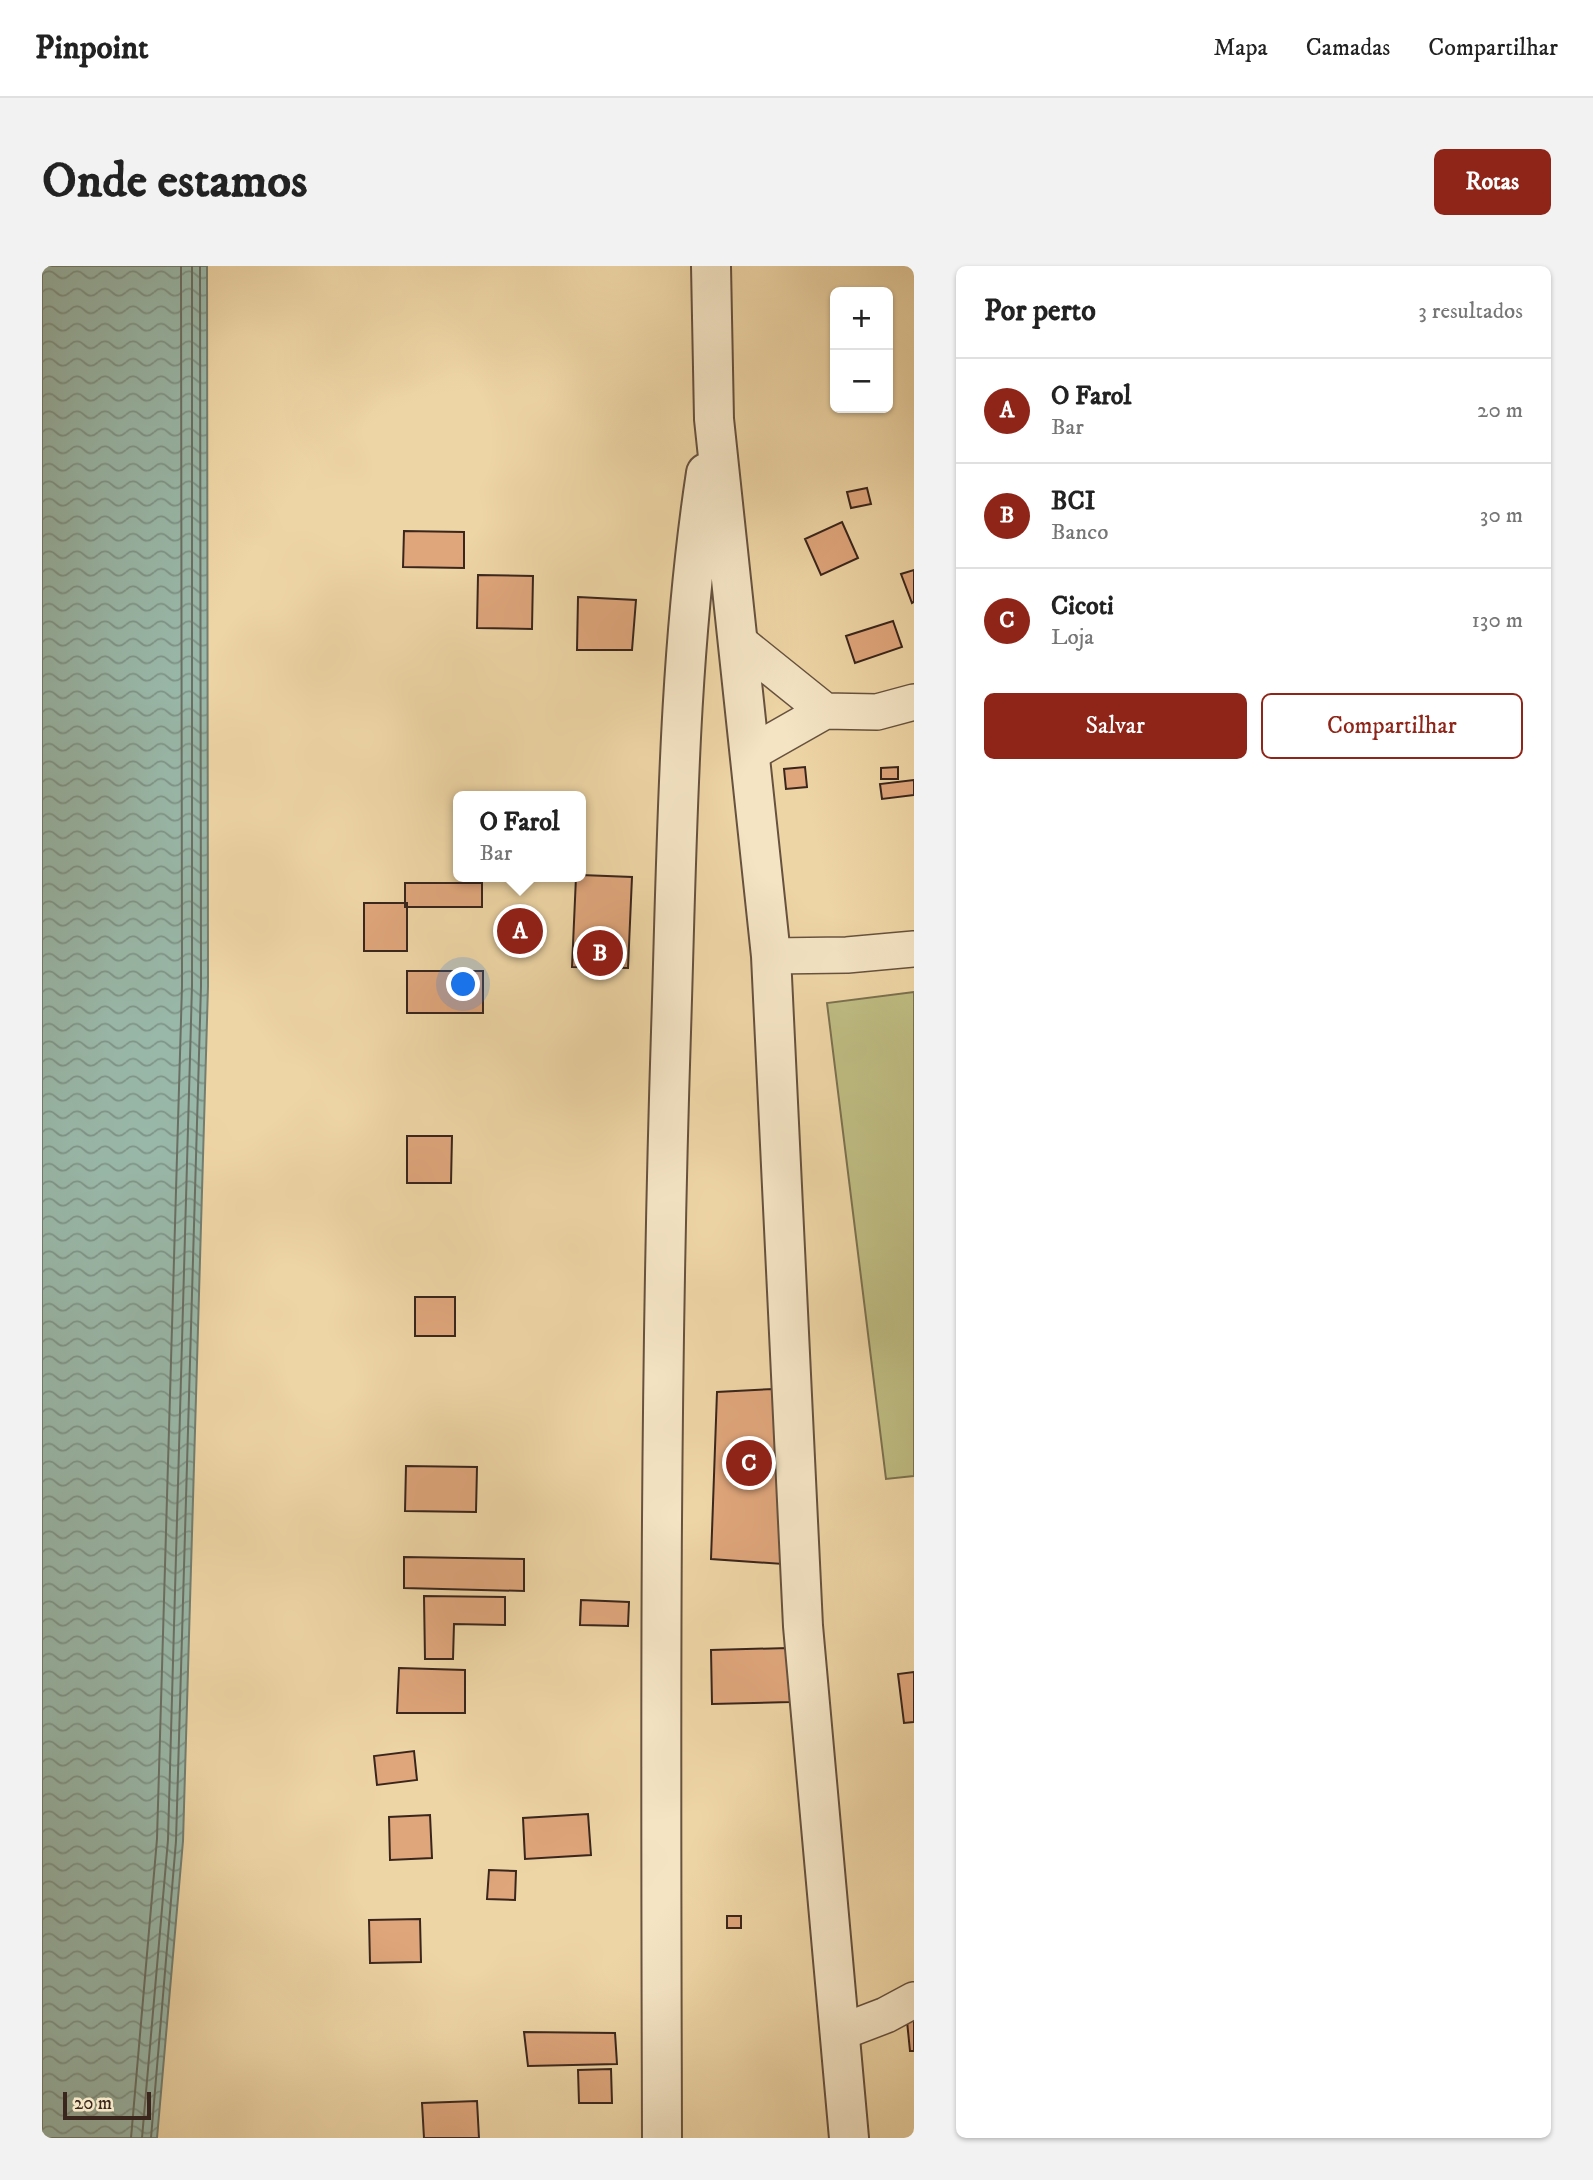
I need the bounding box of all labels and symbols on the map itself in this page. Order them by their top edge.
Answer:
pin: A [497,905,543,957]
pin: B [577,927,623,979]
your location [446,967,480,1001]
pin: C [726,1437,772,1489]
scale bar [63,2089,150,2121]

